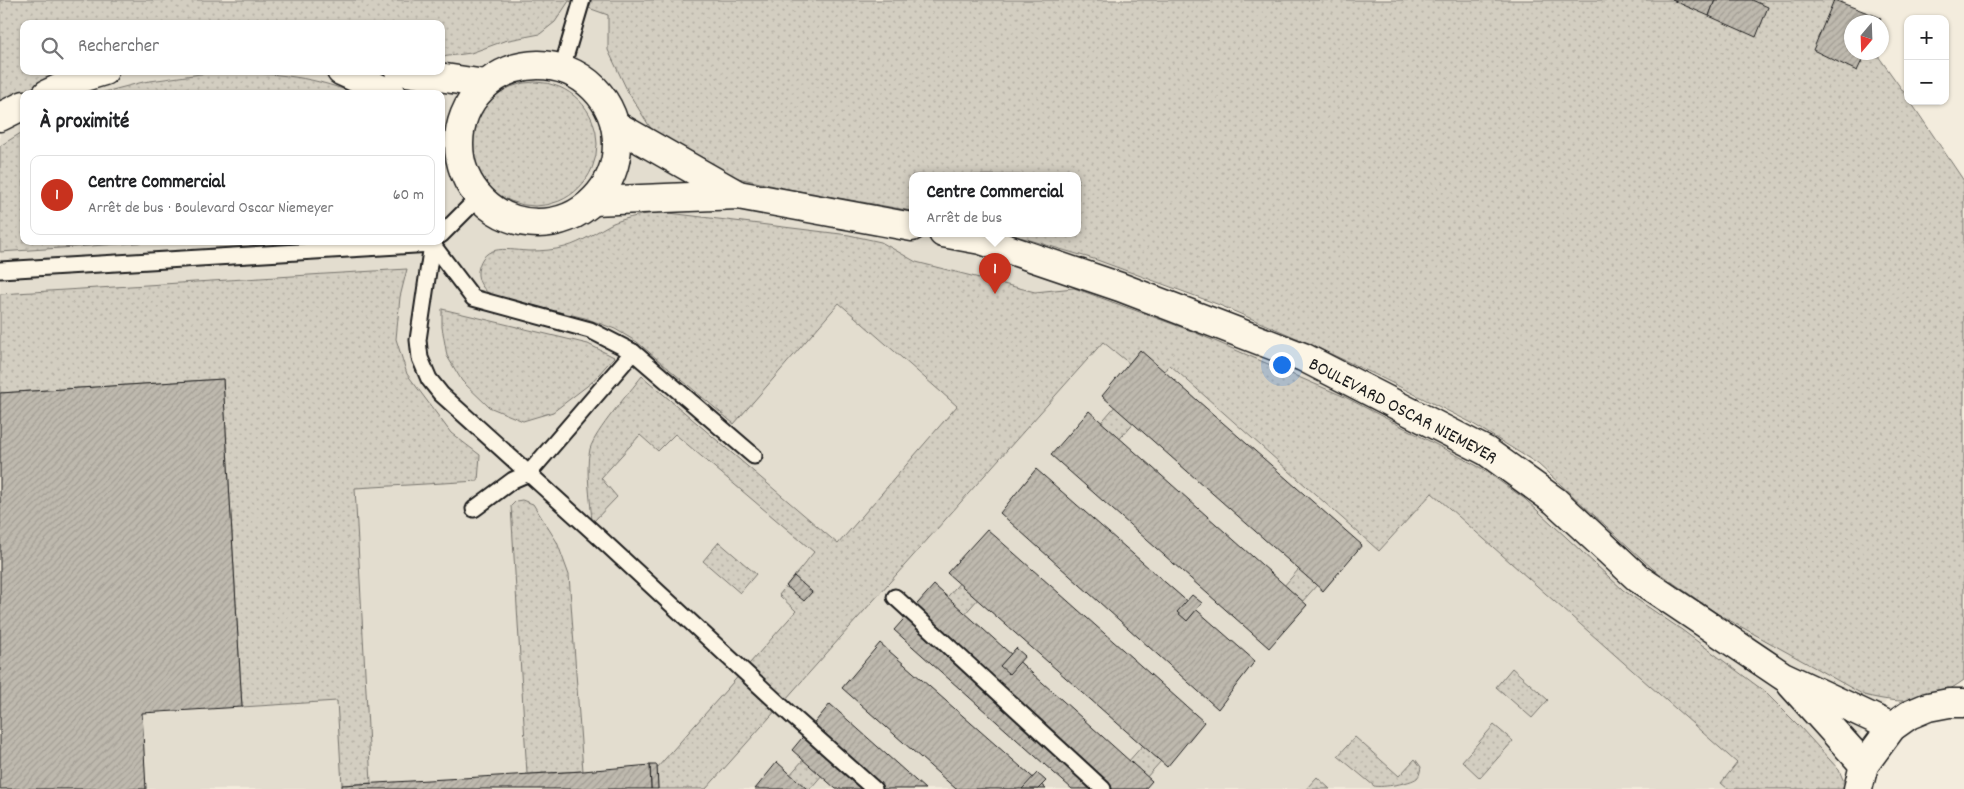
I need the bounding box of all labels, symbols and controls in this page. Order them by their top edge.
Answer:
north arrow [1844,15,1889,60]
map controls [1904,15,1949,105]
button: + [1904,15,1949,60]
search box [20,20,445,75]
icon: search [38,34,66,62]
text: Rechercher [78,34,159,61]
button: − [1904,60,1949,105]
text: À proximité [40,108,129,138]
text: Centre Commercial [88,170,225,197]
popup [909,172,1081,237]
text: Centre Commercial [926,180,1064,207]
text: 1 [55,184,59,207]
text: 60 m [393,184,424,207]
text: Arrêt de bus · Boulevard Oscar Niemeyer [88,197,333,220]
text: Arrêt de bus [926,207,1002,230]
pin: 1 [979,253,1011,294]
your location [1269,352,1295,378]
street label: BOULEVARD OSCAR NIEMEYER [1303,352,1502,472]

